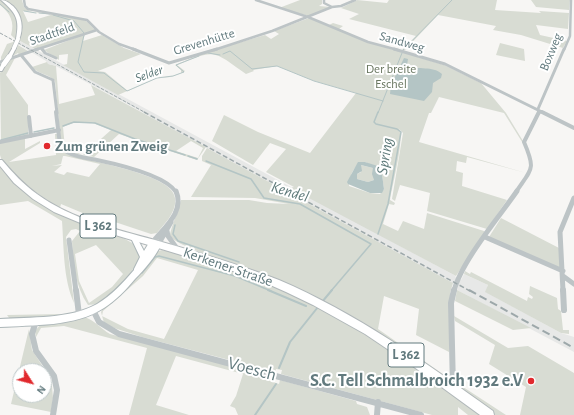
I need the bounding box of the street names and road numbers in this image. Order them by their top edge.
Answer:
street label: Stadtfeld [27,19,77,49]
street label: Grevenhütte [171,25,237,59]
street label: Sandweg [378,28,426,56]
street label: Boxweg [536,31,566,73]
road number: L 362 [80,214,116,238]
street label: Kerkener Straße [181,243,275,291]
road number: L 362 [388,343,424,367]
street label: Voesch [225,352,279,386]

